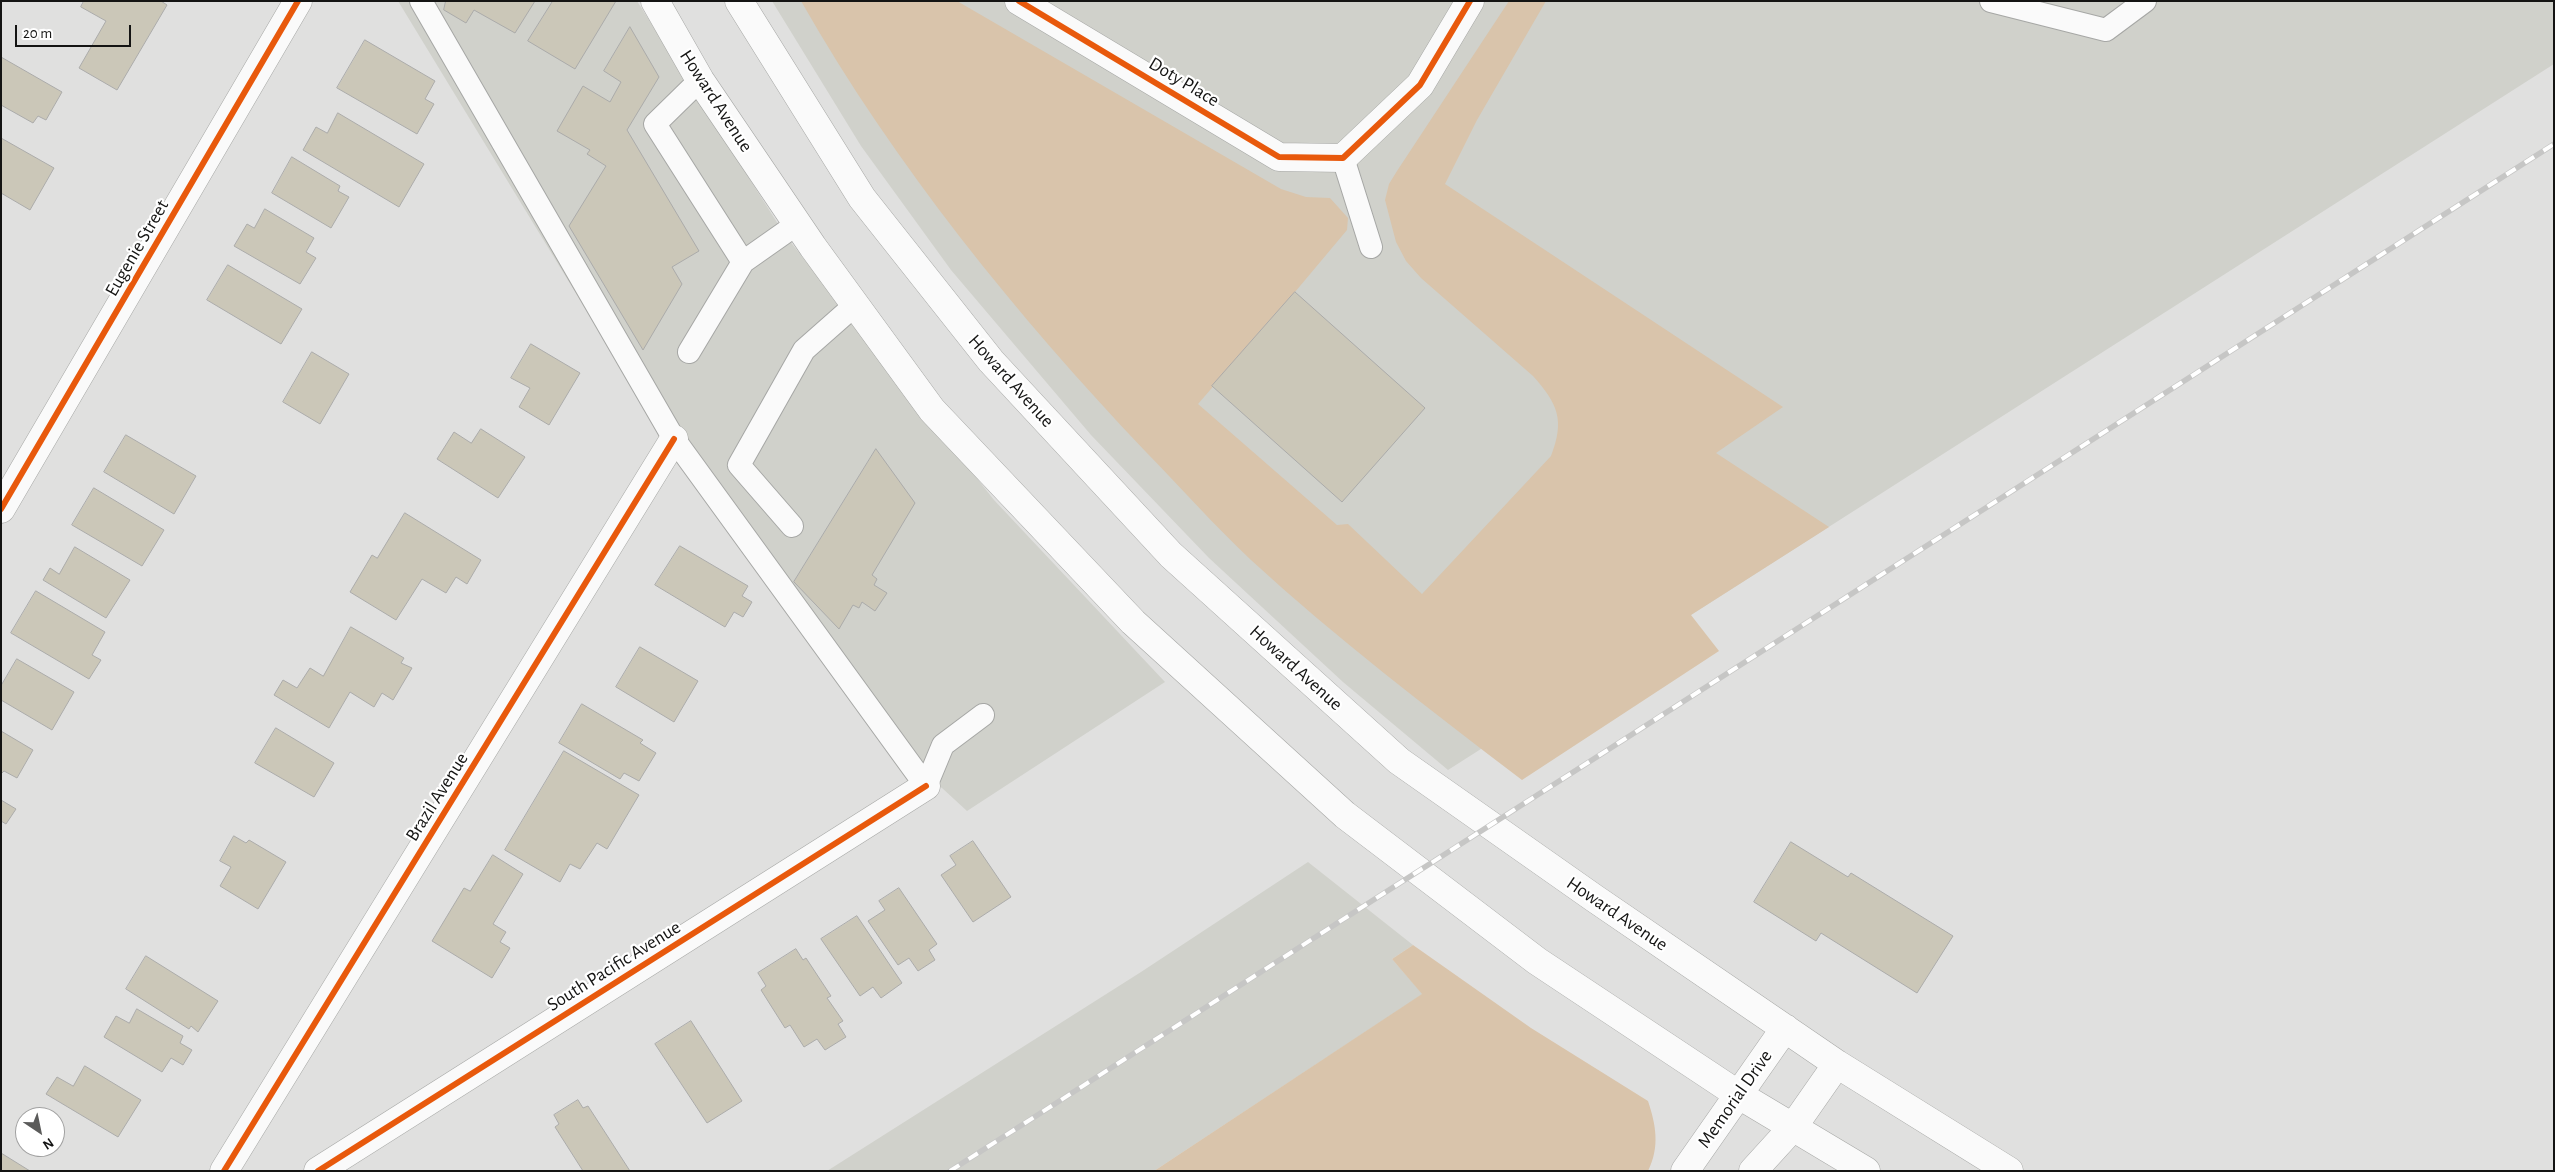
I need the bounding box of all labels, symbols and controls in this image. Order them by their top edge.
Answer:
scale bar [18,15,134,47]
text: 20 m [23,26,52,41]
street label: Howard Avenue [675,46,757,156]
street label: Doty Place [1145,52,1223,112]
street label: Eugenie Street [100,196,174,300]
street label: Howard Avenue [963,330,1059,432]
street label: Howard Avenue [1245,620,1347,716]
street label: Brazil Avenue [401,748,473,846]
street label: Howard Avenue [1562,872,1672,956]
street label: South Pacific Avenue [543,916,685,1016]
street label: Memorial Drive [1693,1046,1777,1152]
north arrow [15,1107,65,1157]
text: N [40,1135,56,1152]

